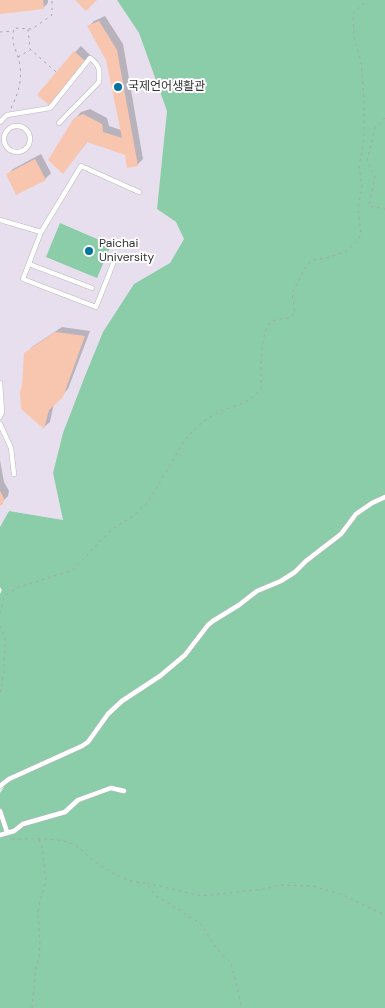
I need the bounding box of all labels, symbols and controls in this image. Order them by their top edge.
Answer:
place label: 국제언어생활관 [128,80,205,94]
marker: 국제언어생활관 [112,81,124,93]
place label: Paichai University [99,237,154,265]
marker: Paichai University [83,245,95,257]

